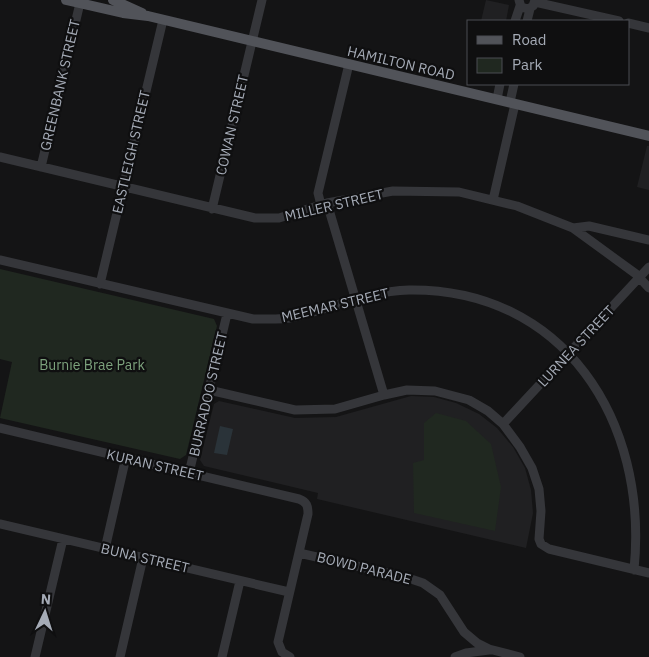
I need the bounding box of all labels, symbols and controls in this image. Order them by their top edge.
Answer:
street label: GREENBANK STREET [36,18,84,152]
legend [467,20,629,85]
text: Road [512,30,547,49]
street label: HAMILTON ROAD [346,42,456,84]
text: Park [512,55,542,74]
street label: COWAN STREET [212,73,252,177]
street label: EASTLEIGH STREET [108,89,154,215]
street label: MILLER STREET [283,185,385,225]
street label: MEEMAR STREET [280,284,390,326]
street label: LURNEA STREET [534,302,618,390]
street label: BURRADOO STREET [185,330,231,458]
park label: Burnie Brae Park [39,356,145,374]
street label: KURAN STREET [105,445,205,485]
street label: BUNA STREET [99,539,191,577]
street label: BOWD PARADE [315,548,413,588]
north arrow [20,587,70,637]
text: N [40,590,52,608]

